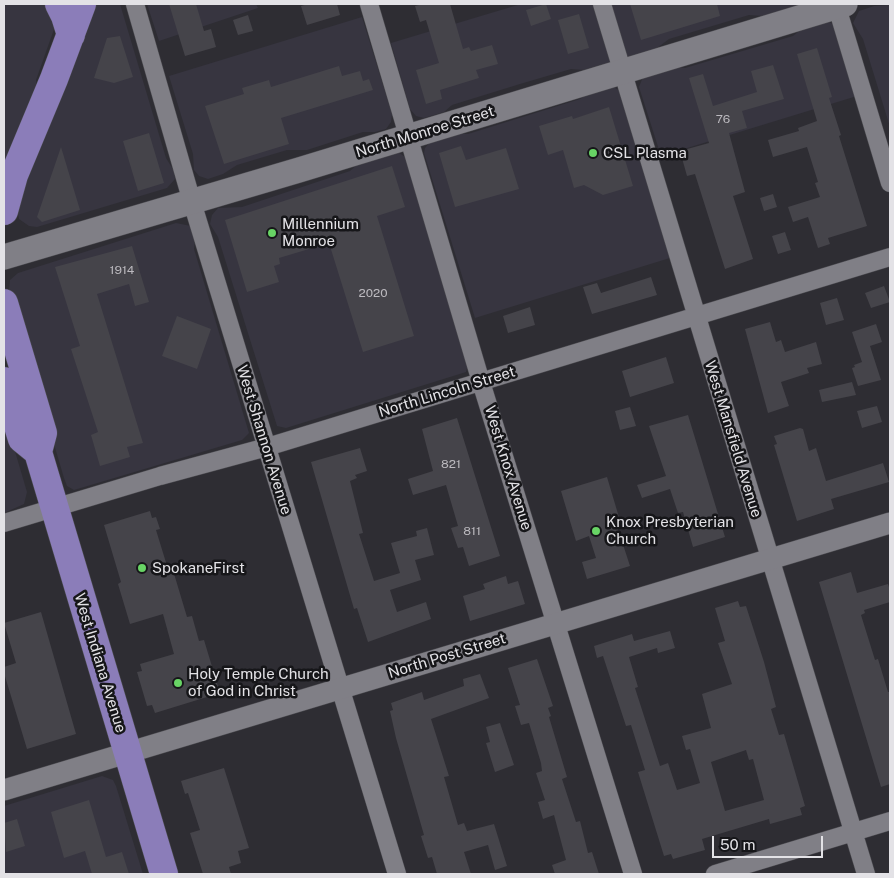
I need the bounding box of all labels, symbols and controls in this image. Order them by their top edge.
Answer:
street label: North Monroe Street [354,102,496,162]
house number: 76 [716,112,730,126]
place label: CSL Plasma [603,144,687,162]
marker: CSL Plasma [587,147,599,159]
place label: Millennium Monroe [282,215,359,250]
marker: Millennium Monroe [266,227,278,239]
house number: 1914 [110,263,134,277]
house number: 2020 [359,286,387,300]
street label: West Mansfield Avenue [701,358,765,520]
street label: West Shannon Avenue [233,363,295,517]
street label: North Lincoln Street [377,363,517,421]
street label: West Knox Avenue [480,403,536,533]
house number: 821 [441,457,461,471]
place label: Knox Presbyterian Church [606,513,734,548]
house number: 811 [463,524,481,538]
marker: Knox Presbyterian Church [590,525,602,537]
place label: SpokaneFirst [152,559,245,577]
marker: SpokaneFirst [136,562,148,574]
street label: West Indiana Avenue [70,591,130,735]
street label: North Post Street [386,630,508,682]
place label: Holy Temple Church of God in Christ [188,665,329,700]
marker: Holy Temple Church of God in Christ [172,677,184,689]
scale bar [714,826,825,858]
text: 50 m [720,836,755,853]

